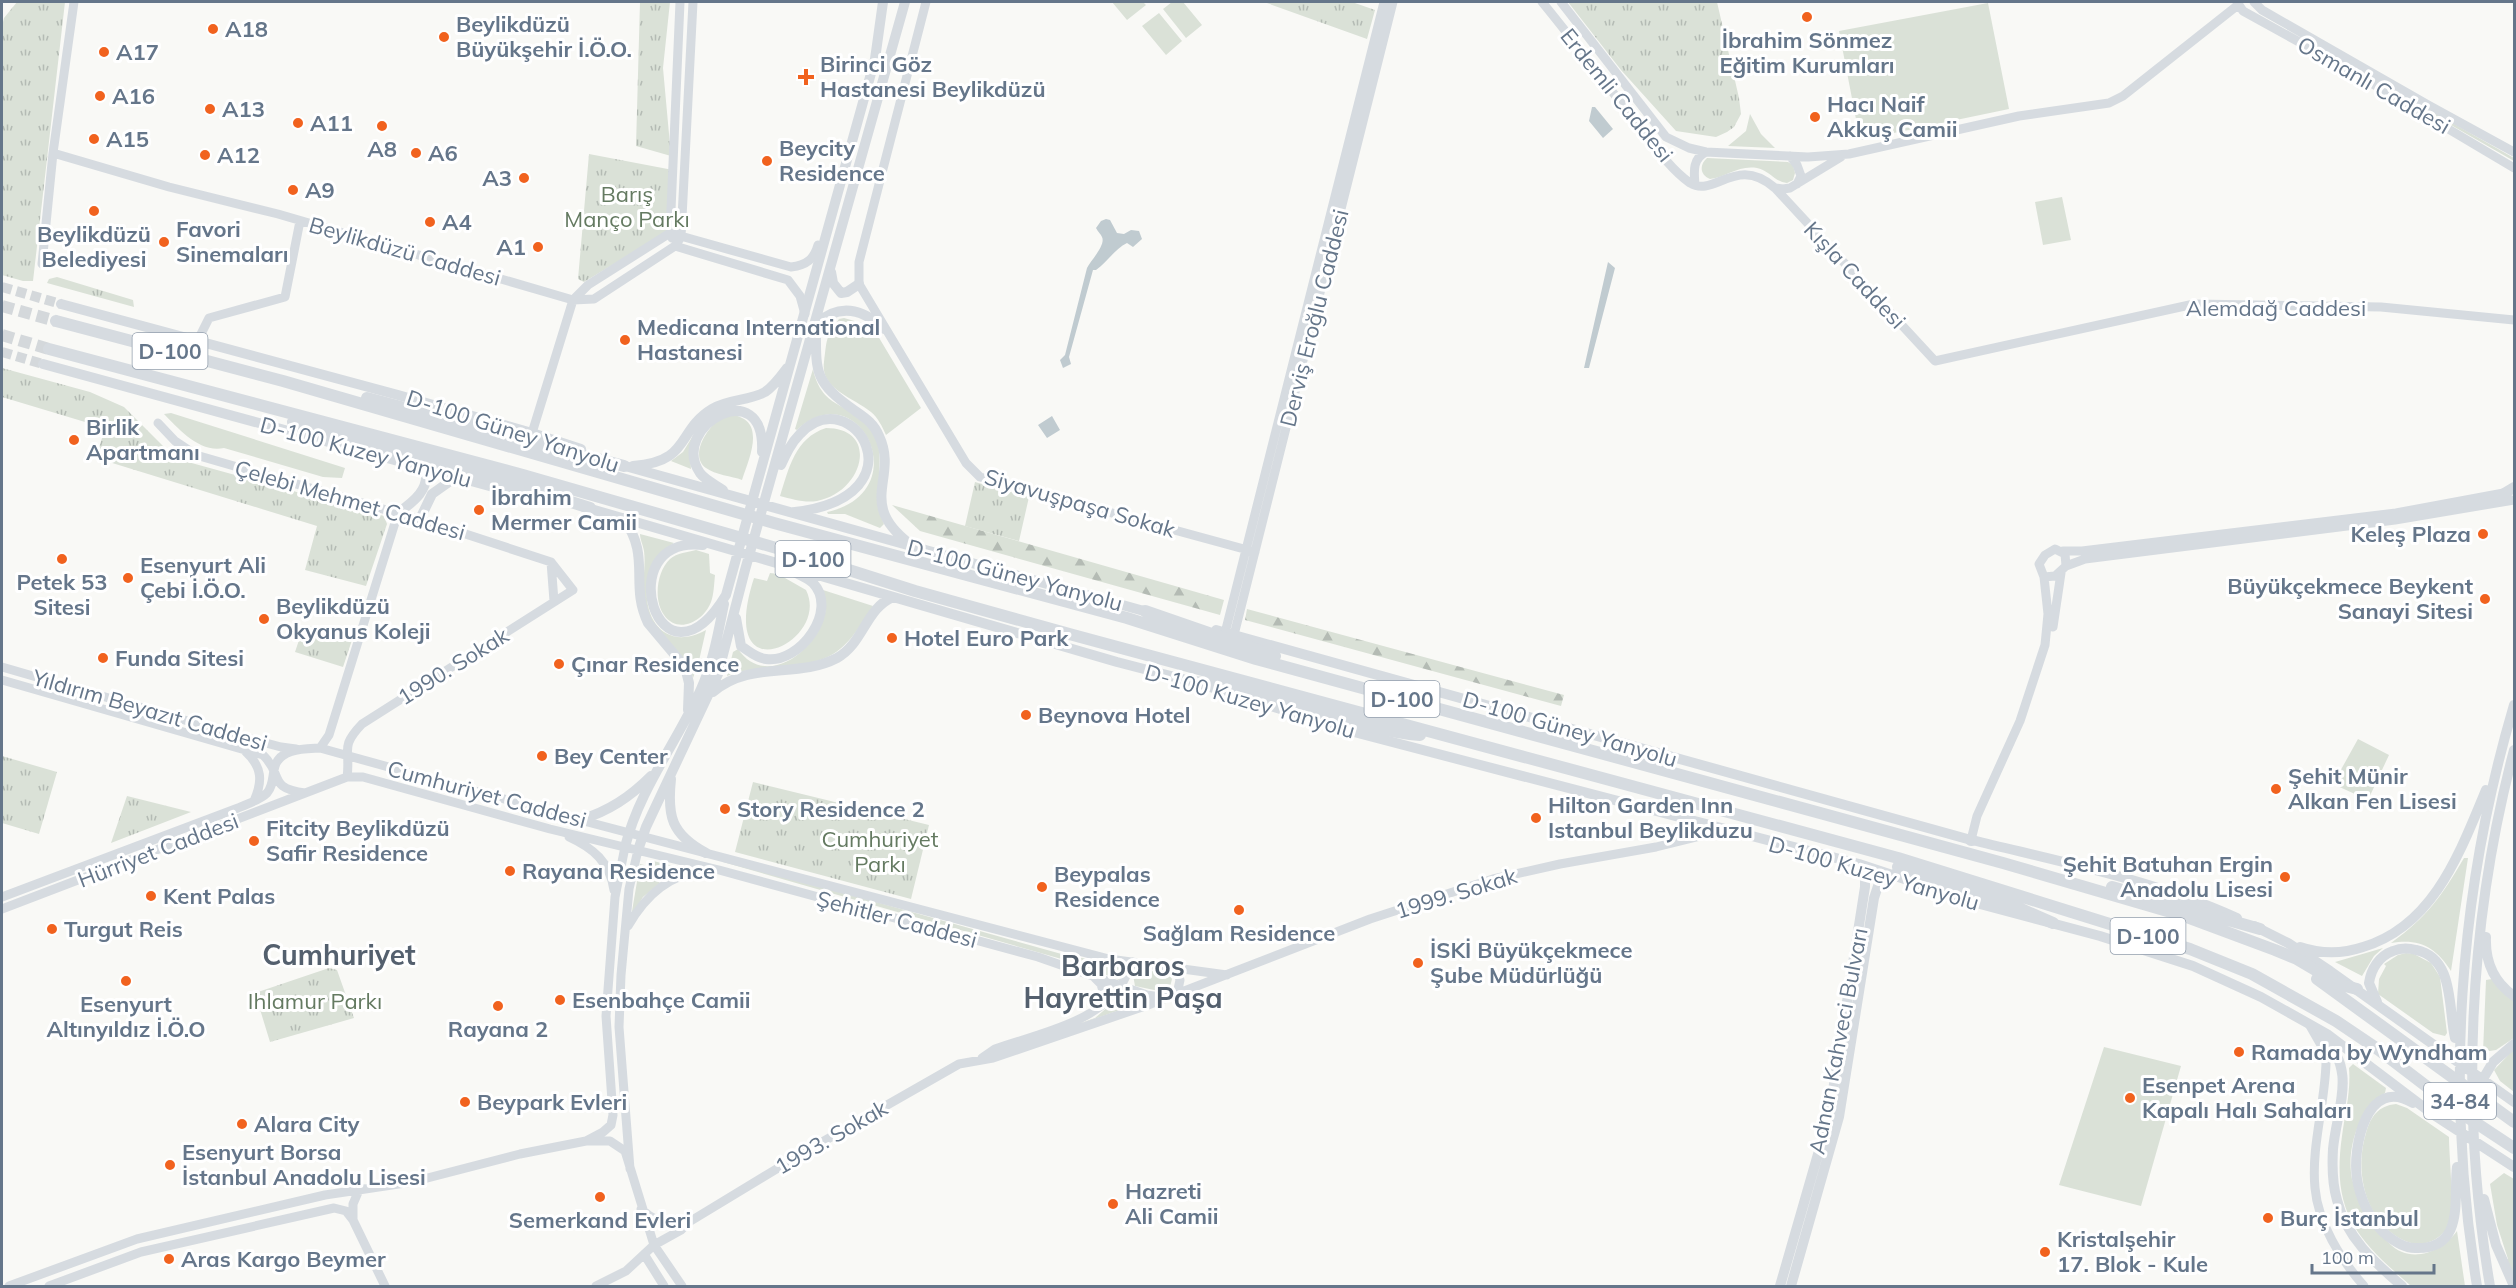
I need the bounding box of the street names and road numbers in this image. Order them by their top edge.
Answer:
street label: Erdemli Caddesi [1555,23,1679,167]
street label: Osmanlı Caddesi [2293,30,2455,140]
street label: Derviş Eroğlu Caddesi [1273,206,1355,430]
street label: Beylikdüzü Caddesi [306,210,504,292]
street label: Kışla Caddesi [1798,215,1912,335]
street label: Alemdağ Caddesi [2186,294,2366,322]
road number: D-100 [132,333,207,369]
street label: D-100 Güney Yanyolu [403,383,623,479]
street label: D-100 Kuzey Yanyolu [257,410,475,494]
street label: Çelebi Mehmet Caddesi [232,454,468,546]
street label: Siyavuşpaşa Sokak [981,462,1179,544]
street label: D-100 Güney Yanyolu [904,533,1126,617]
road number: D-100 [776,541,850,577]
street label: 1990. Sokak [392,621,514,711]
street label: D-100 Kuzey Yanyolu [1141,658,1359,744]
street label: Yıldırım Beyazıt Caddesi [28,663,271,757]
road number: D-100 [1364,681,1440,717]
street label: D-100 Güney Yanyolu [1460,685,1680,773]
street label: Cumhuriyet Caddesi [384,754,590,834]
street label: Hürriyet Caddesi [74,806,242,894]
street label: D-100 Kuzey Yanyolu [1765,830,1983,916]
street label: 1999. Sokak [1392,861,1521,925]
street label: Şehitler Caddesi [814,884,980,954]
road number: D-100 [2110,918,2186,954]
street label: Adnan Kahveci Bulvarı [1802,925,1874,1157]
road number: 34-84 [2424,1083,2496,1119]
street label: 1993. Sokak [770,1093,893,1181]

